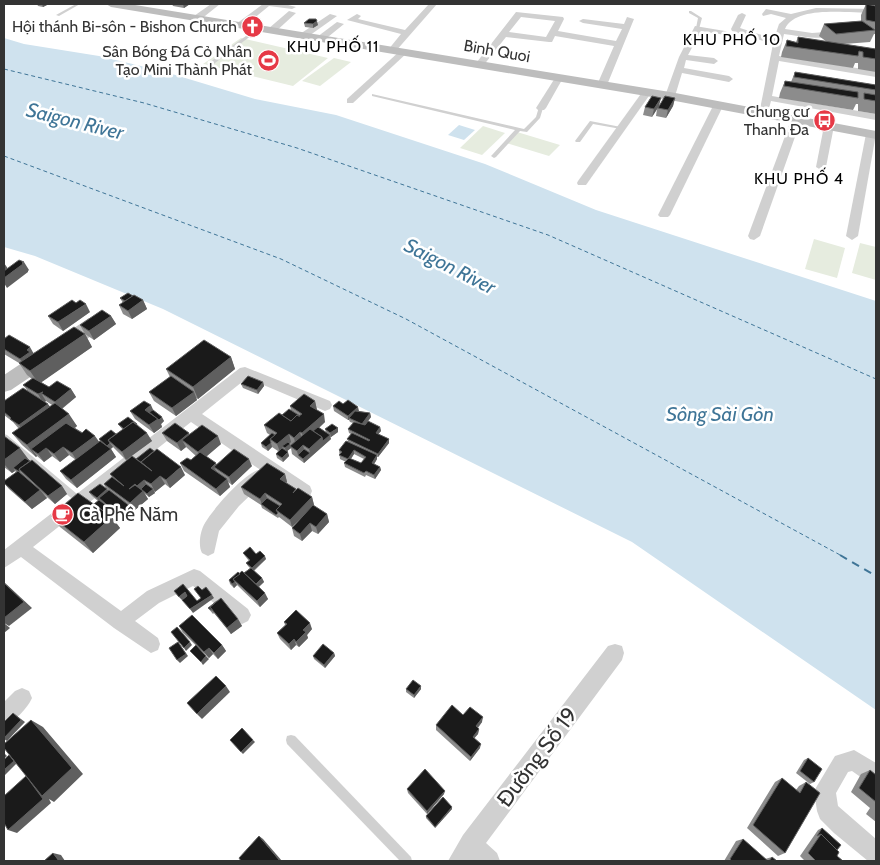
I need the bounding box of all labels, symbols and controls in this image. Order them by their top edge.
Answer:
church icon: Hội thánh Bi-sôn - Bishon Church [241,14,265,38]
place label: Hội thánh Bi-sôn - Bishon Church [12,17,237,36]
district label: KHU PHỐ 10 [683,28,781,49]
district label: KHU PHỐ 11 [287,35,379,56]
street label: Binh Quoi [462,36,532,66]
place label: Sân Bóng Đá Cỏ Nhân Tạo Mini Thành Phát [102,42,253,79]
sports icon: Sân Bóng Đá Cỏ Nhân Tạo Mini Thành Phát [256,48,280,72]
water label: Saigon River [24,97,127,145]
place label: Chung cư Thanh Đa [744,102,811,139]
bus stop icon: Chung cư Thanh Đa [813,108,837,132]
district label: KHU PHỐ 4 [754,167,844,188]
water label: Saigon River [400,233,500,300]
water label: Sông Sài Gòn [666,402,774,426]
cafe icon: Cà Phê Năm [51,502,75,526]
place label: Cà Phê Năm [79,503,178,526]
street label: Đường Số 19 [491,702,583,812]

